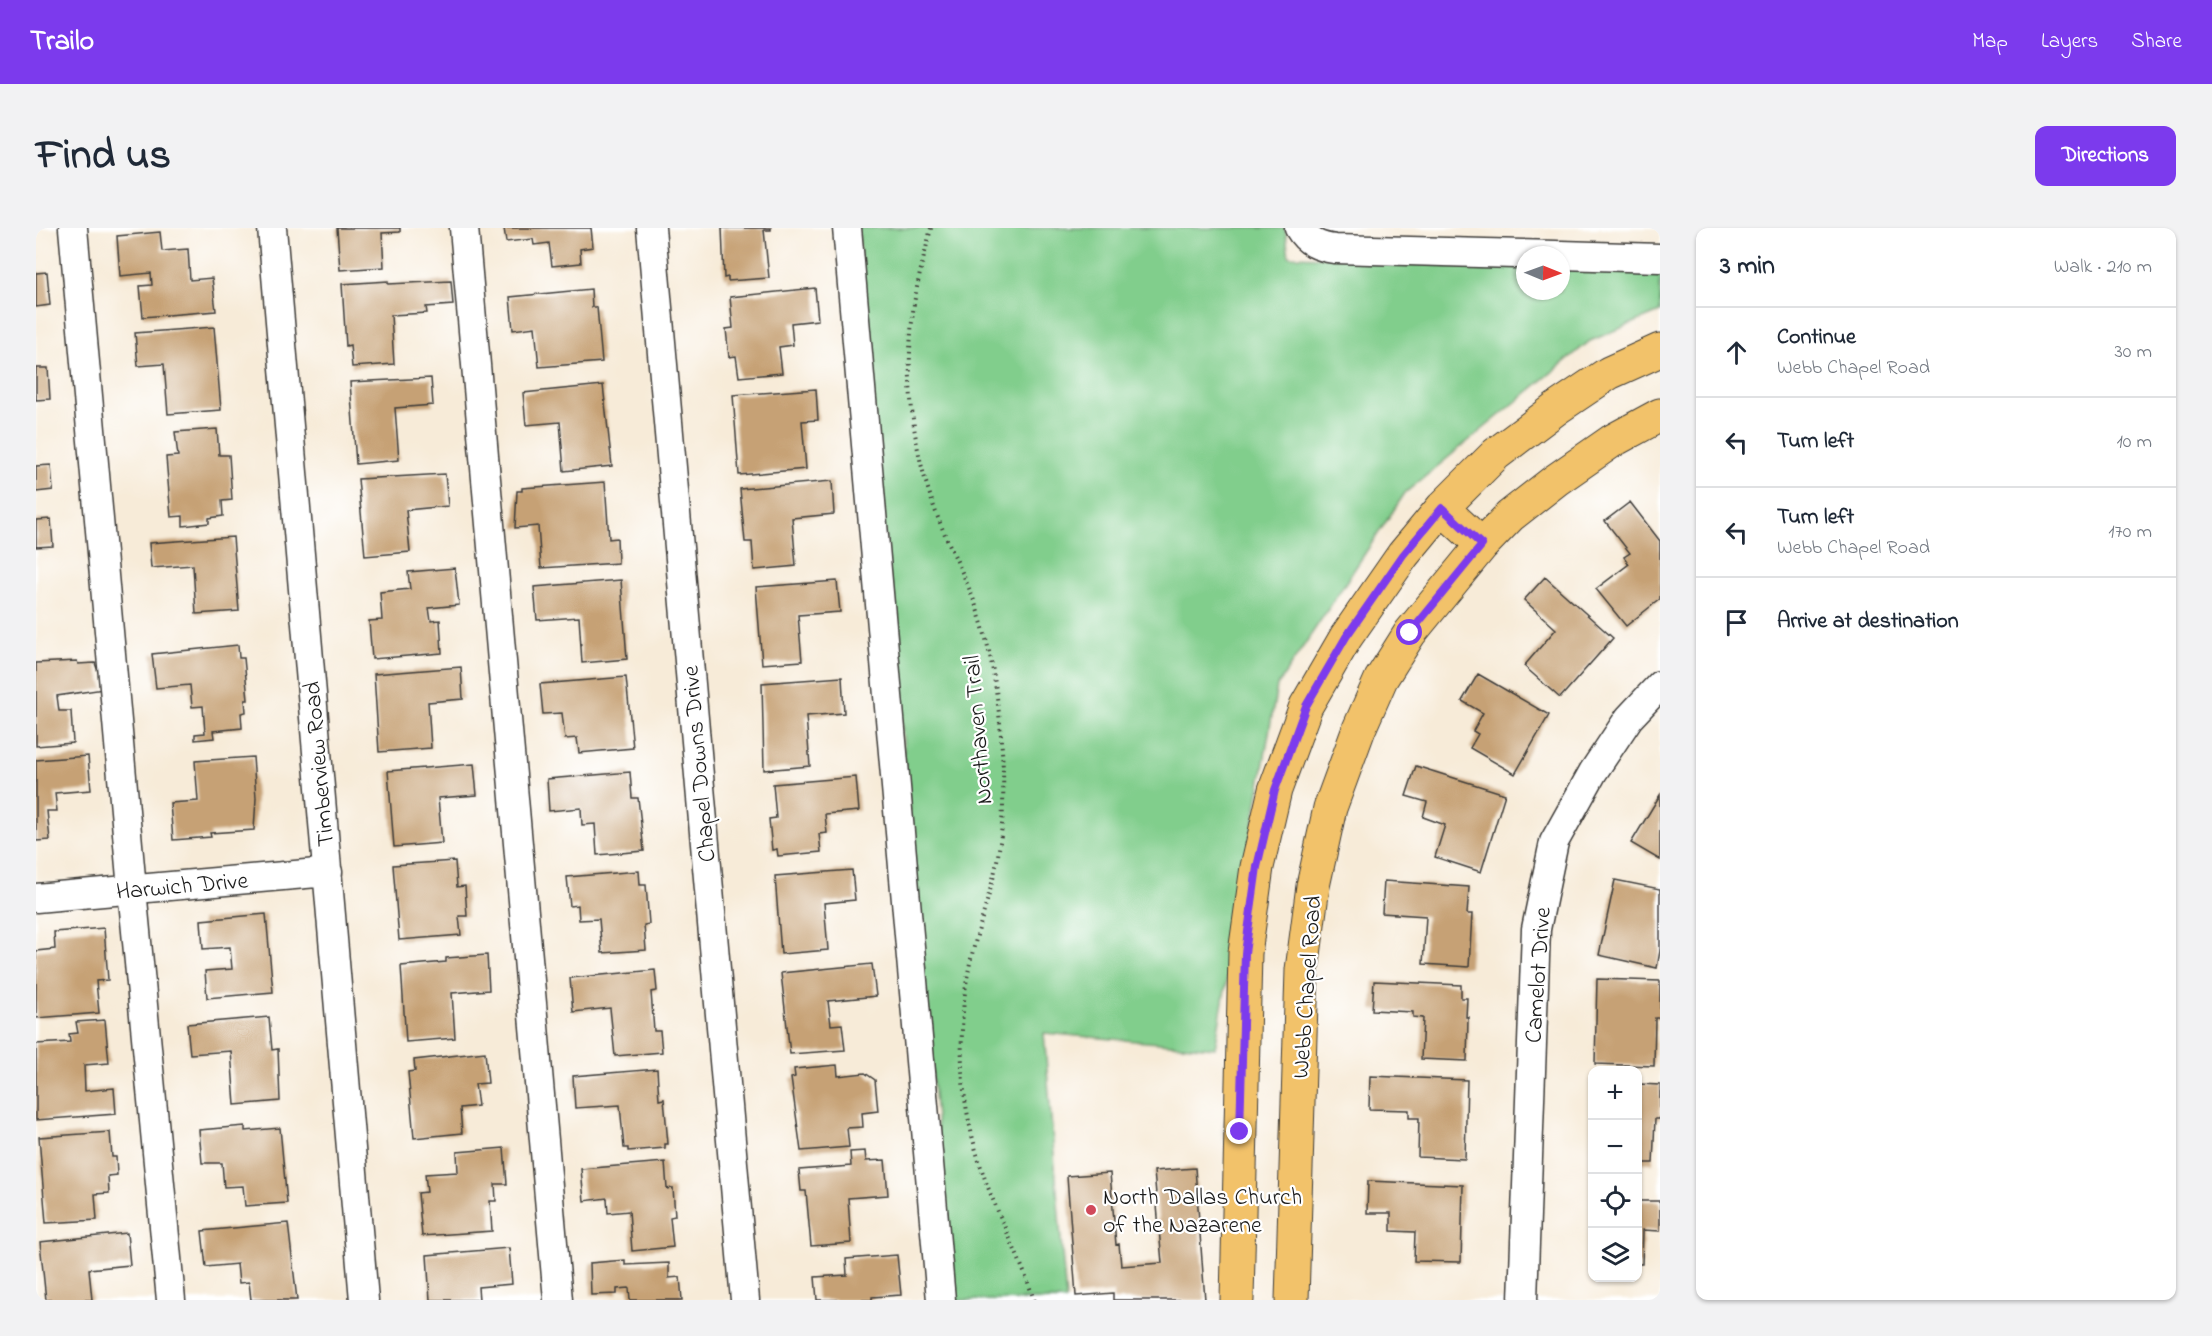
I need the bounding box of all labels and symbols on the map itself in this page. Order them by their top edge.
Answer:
north arrow [1516,246,1570,300]
route start [1396,619,1422,645]
street label: Northaven Trail [956,654,1003,806]
street label: Chapel Downs Drive [674,664,727,864]
street label: Timberview Road [296,679,345,848]
street label: Harwich Drive [115,864,250,911]
street label: Webb Chapel Road [1285,894,1332,1080]
street label: Camelot Drive [1517,906,1562,1044]
route end [1226,1118,1252,1144]
place label: North Dallas Church of the Nazarene [1103,1181,1302,1244]
marker: North Dallas Church of the Nazarene [1084,1203,1098,1217]

